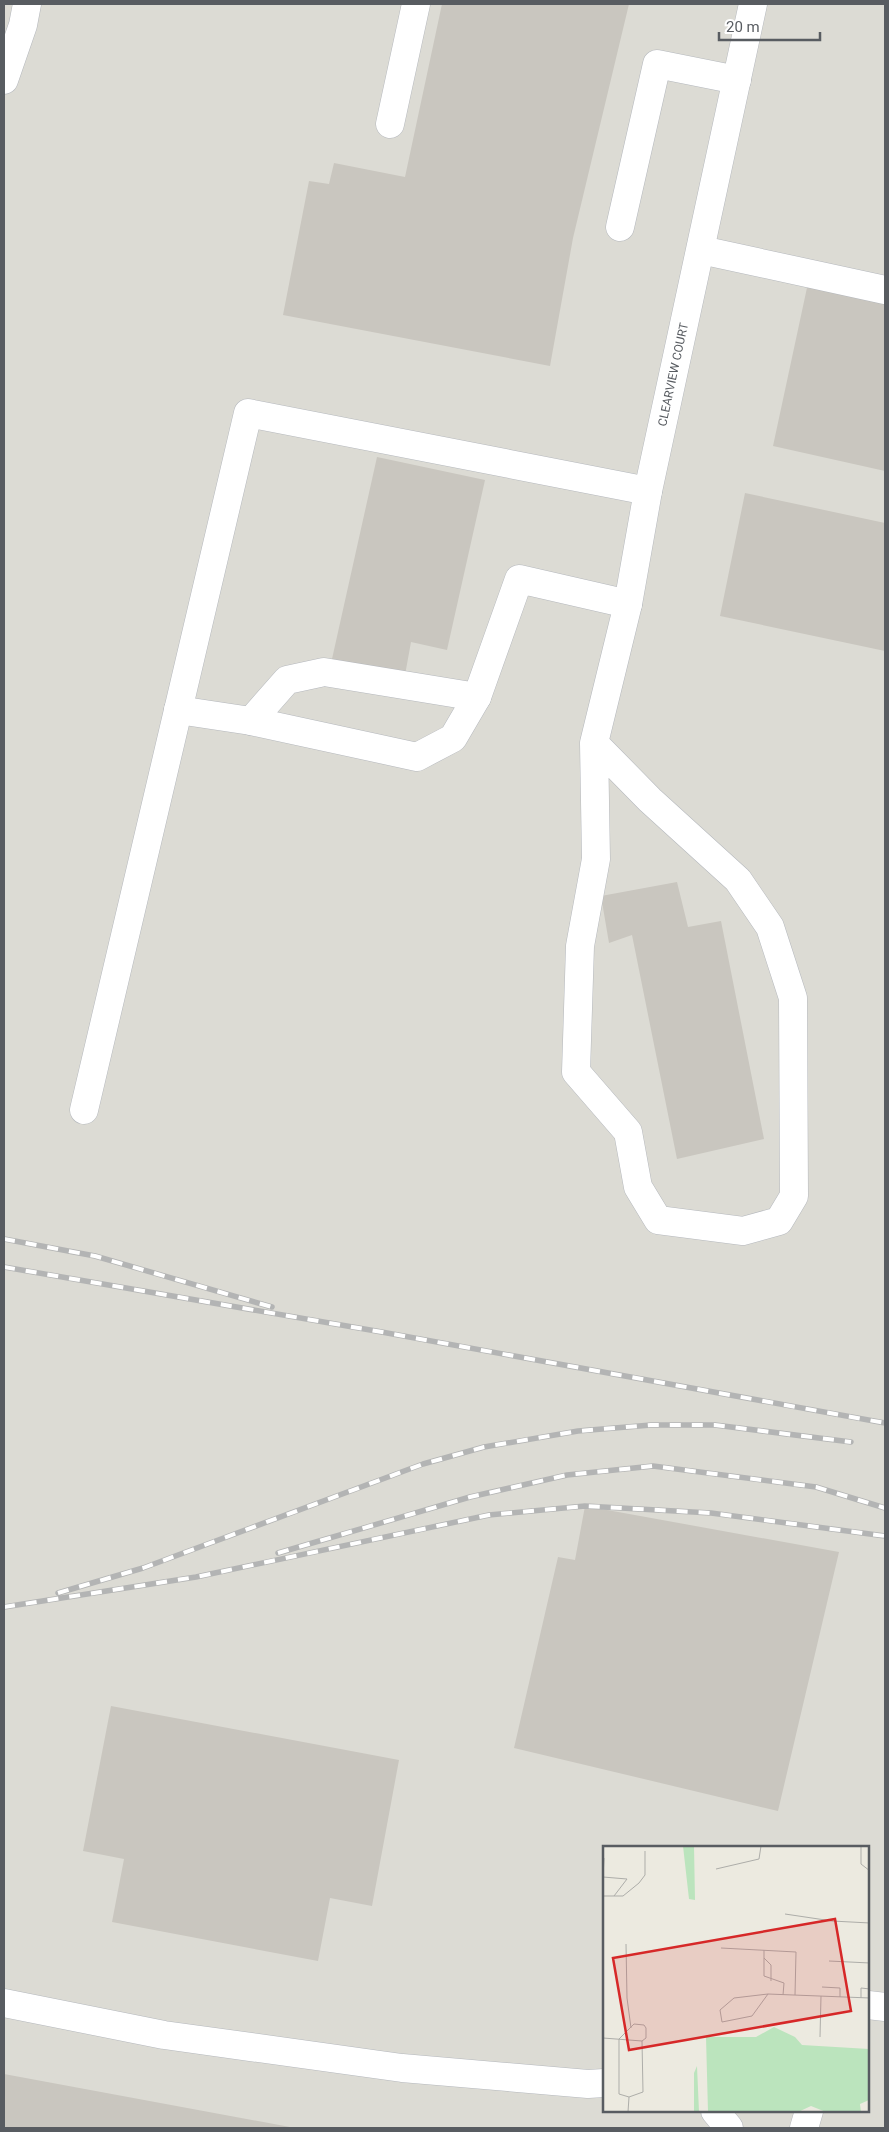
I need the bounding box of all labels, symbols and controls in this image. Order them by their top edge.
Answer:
scale bar [719,10,820,42]
text: 20 m [726,18,760,36]
street label: CLEARVIEW COURT [655,321,691,428]
inset map [603,1846,869,2112]

